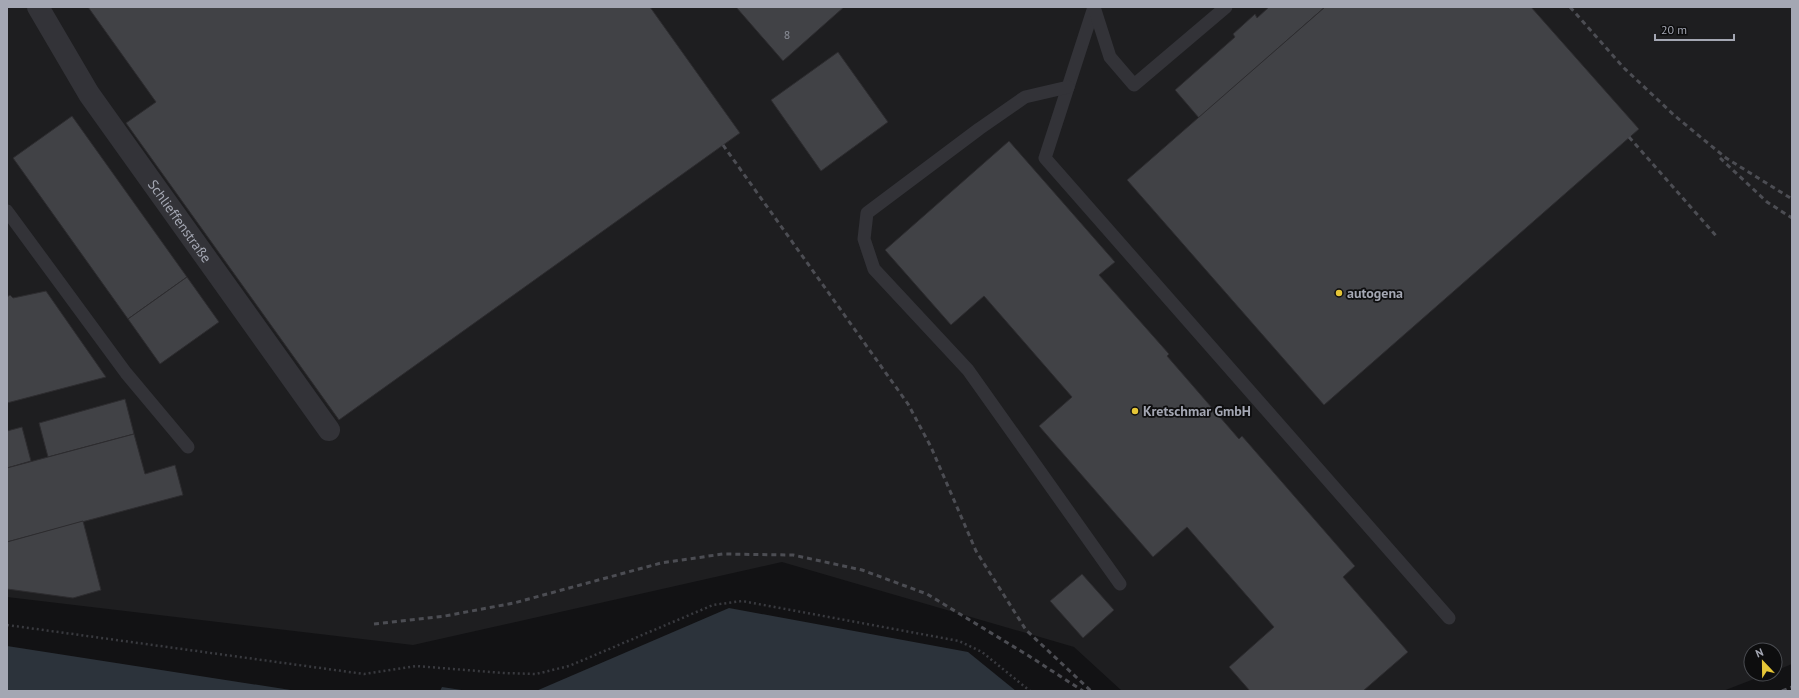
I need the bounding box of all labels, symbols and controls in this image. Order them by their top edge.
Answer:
scale bar [1655,16,1734,42]
text: 20 m [1661,22,1687,37]
house number: 8 [784,27,790,42]
street label: Schlieffenstraße [144,176,216,266]
place label: autogena [1347,284,1403,302]
marker: autogena [1334,288,1344,298]
place label: Kretschmar GmbH [1143,402,1251,420]
marker: Kretschmar GmbH [1130,406,1140,416]
north arrow [1743,642,1783,682]
text: N [1753,645,1765,661]

